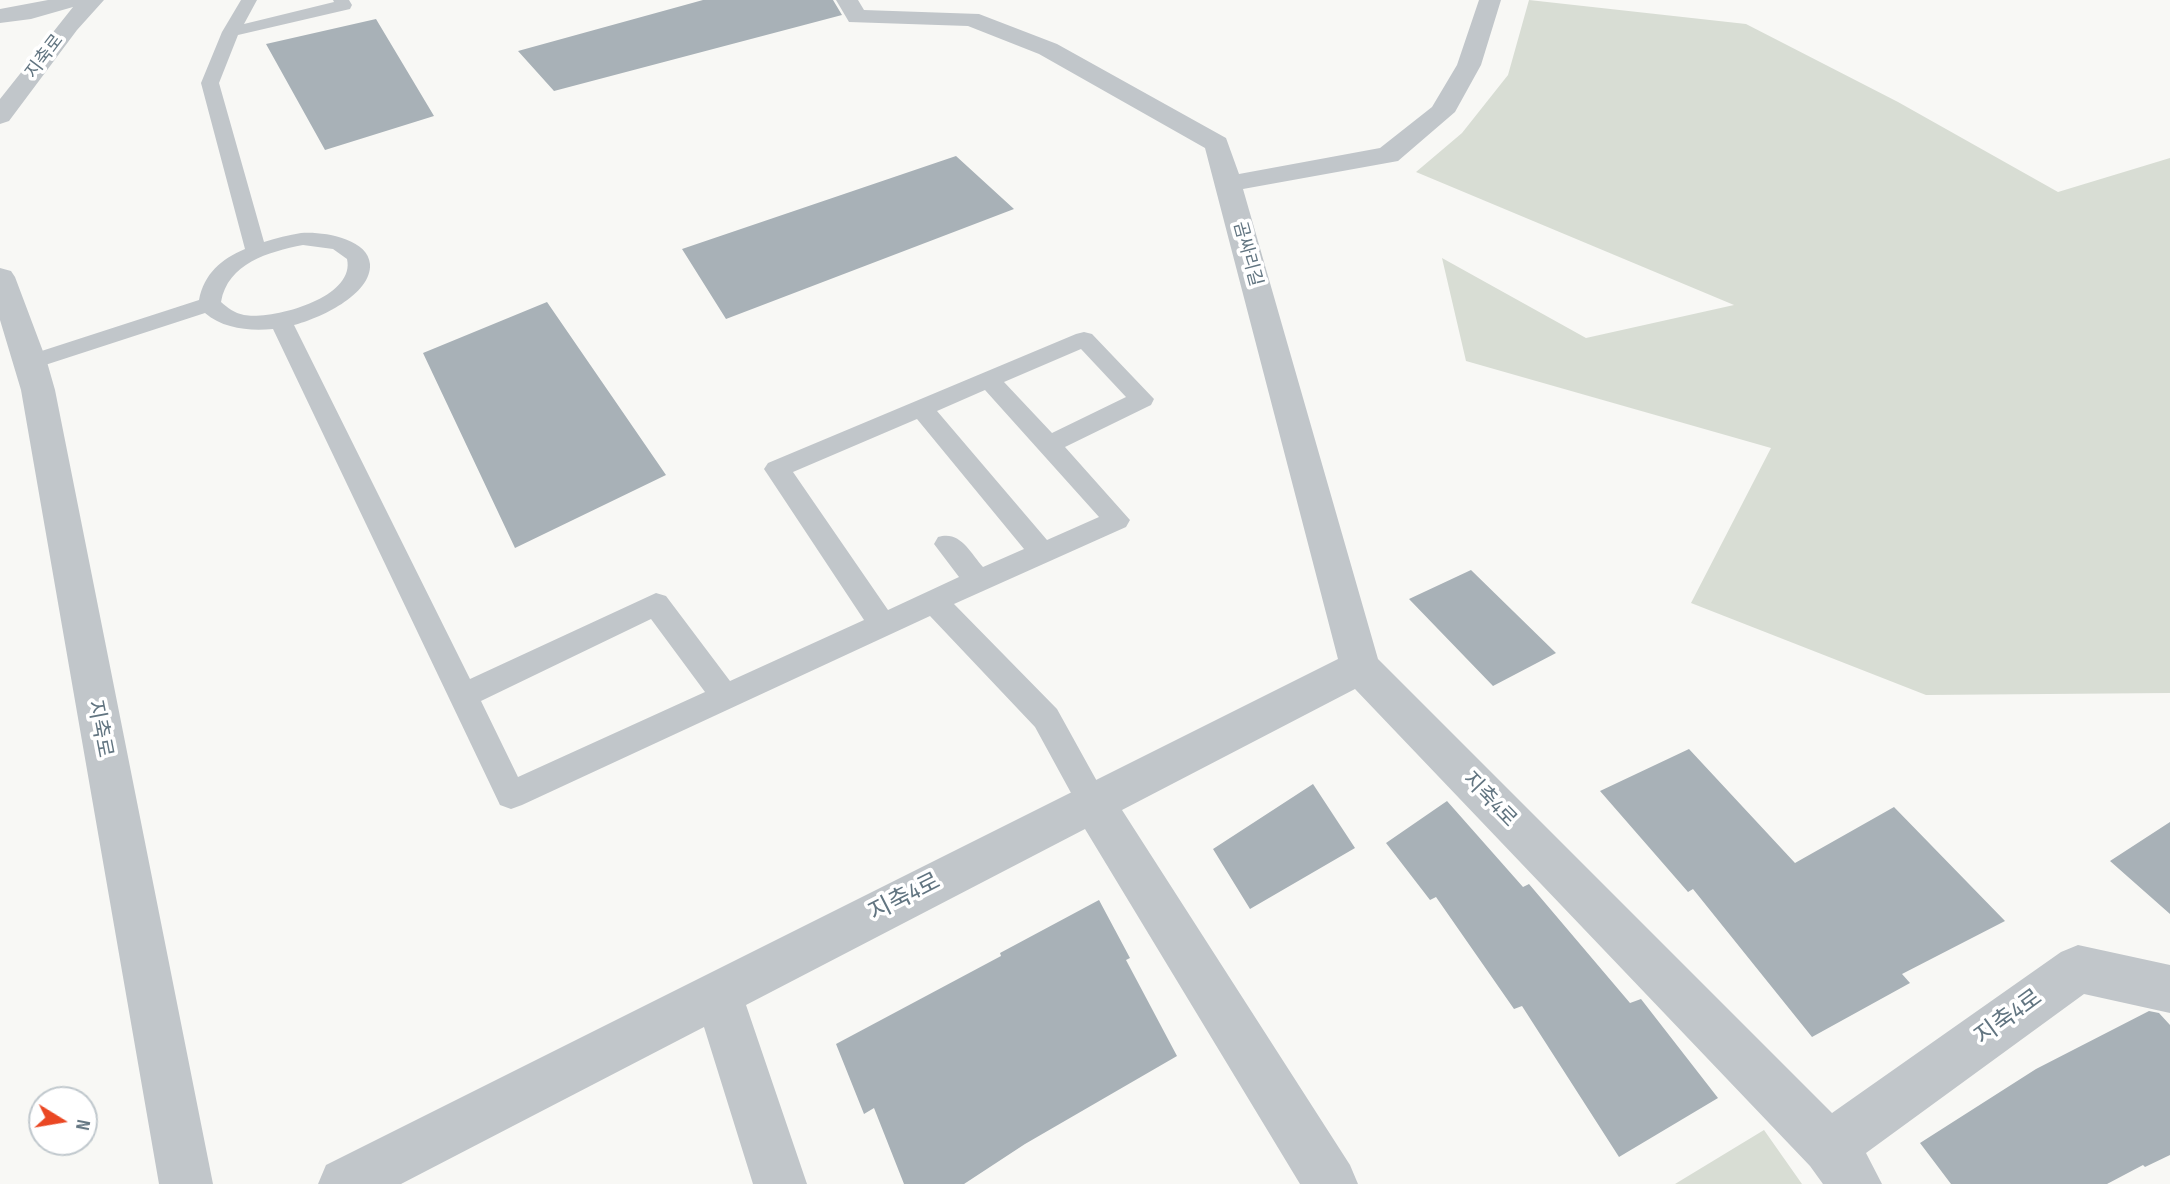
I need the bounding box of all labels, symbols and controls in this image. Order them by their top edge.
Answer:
street label: 지축로 [21,31,69,83]
street label: 곰싸리길 [1228,219,1266,289]
street label: 지축로 [81,698,117,760]
street label: 지축4로 [1457,767,1521,833]
street label: 지축4로 [864,868,946,928]
street label: 지축4로 [1970,984,2048,1052]
north arrow [28,1086,98,1156]
text: N [70,1118,94,1132]

